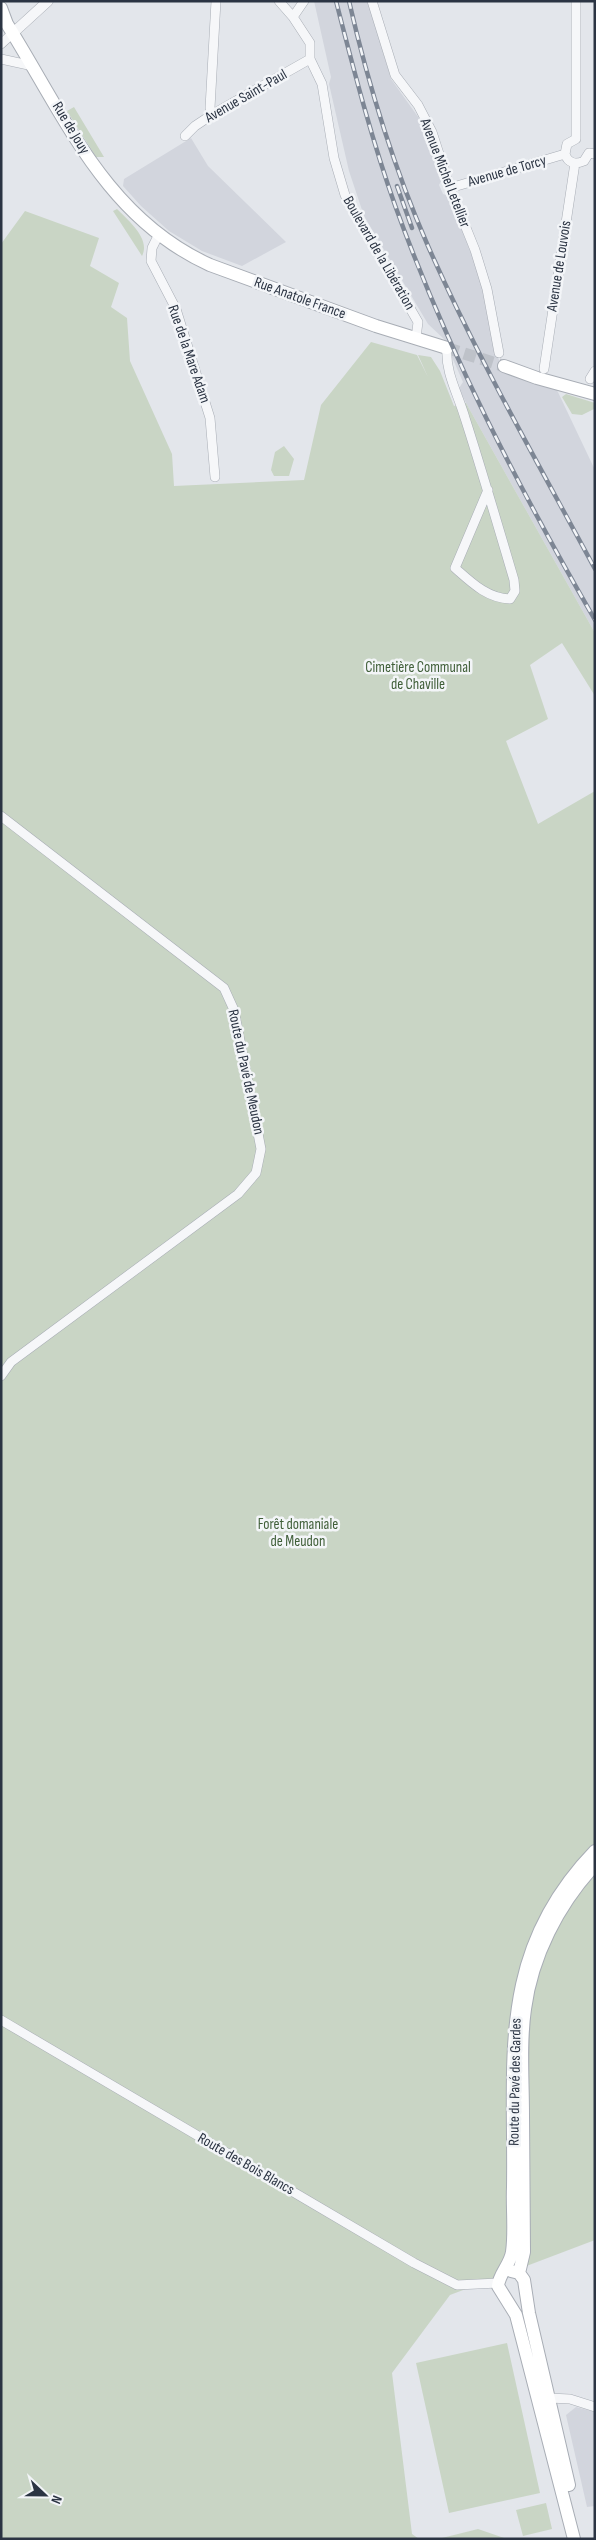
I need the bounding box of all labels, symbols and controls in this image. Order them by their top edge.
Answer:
street label: Avenue Saint-Paul [201,65,290,128]
street label: Rue de Jouy [48,98,94,158]
street label: Avenue Michel Letellier [415,115,475,231]
street label: Avenue de Torcy [465,151,549,192]
street label: Boulevard de la Libération [339,193,419,313]
street label: Avenue de Louvois [542,219,576,314]
street label: Rue Anatole France [251,273,349,323]
street label: Rue de la Mare Adam [163,303,215,405]
park label: Cimetière Communal de Chaville [365,658,471,694]
street label: Route du Pavé de Meudon [223,1008,269,1136]
park label: Forêt domaniale de Meudon [258,1515,338,1551]
street label: Route du Pavé des Gardes [504,2018,526,2146]
street label: Route des Bois Blancs [194,2129,298,2199]
north arrow [20,2470,70,2520]
text: N [47,2493,66,2506]

